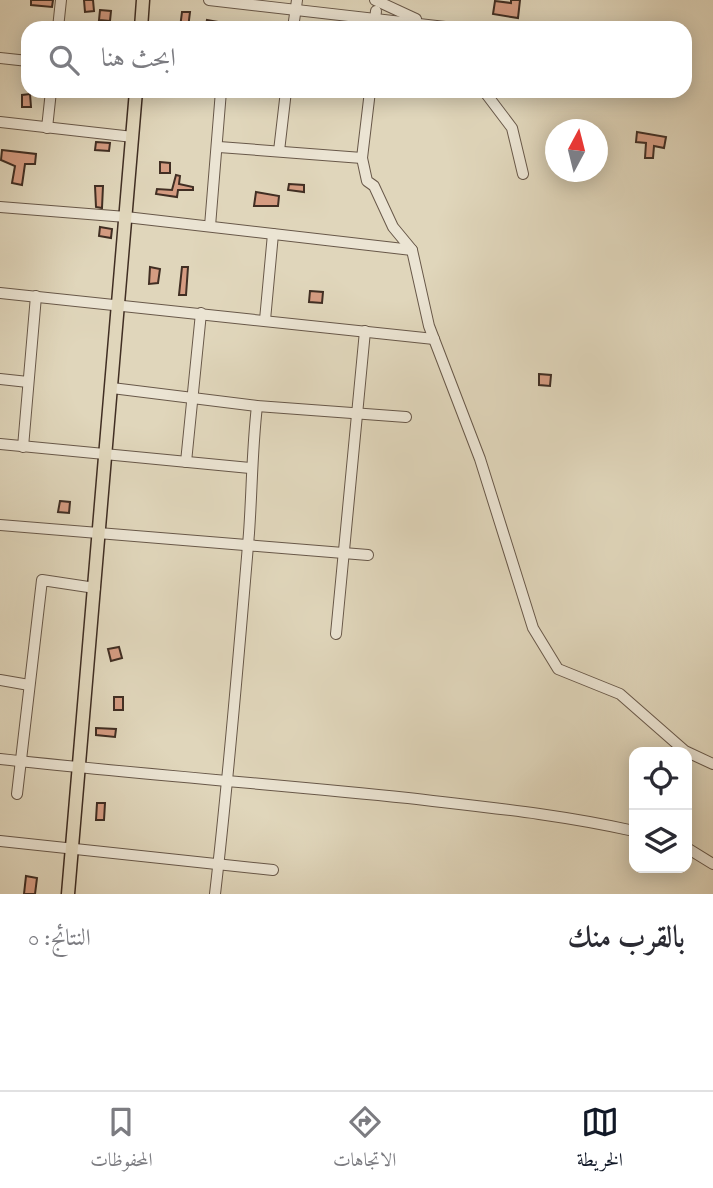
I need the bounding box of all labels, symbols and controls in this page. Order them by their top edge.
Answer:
search box [21,21,692,98]
icon: search [45,41,83,79]
text: ابحث هنا [101,42,176,75]
north arrow [545,119,608,182]
map controls [629,747,692,873]
button: locate [629,747,692,810]
button: layers [629,810,692,873]
text: بالقرب منك [568,920,685,958]
text: النتائج: 0 [28,924,91,953]
tab: المحفوظات [90,1103,153,1178]
tab: الاتجاهات [333,1103,396,1178]
tab: الخريطة [577,1103,623,1178]

